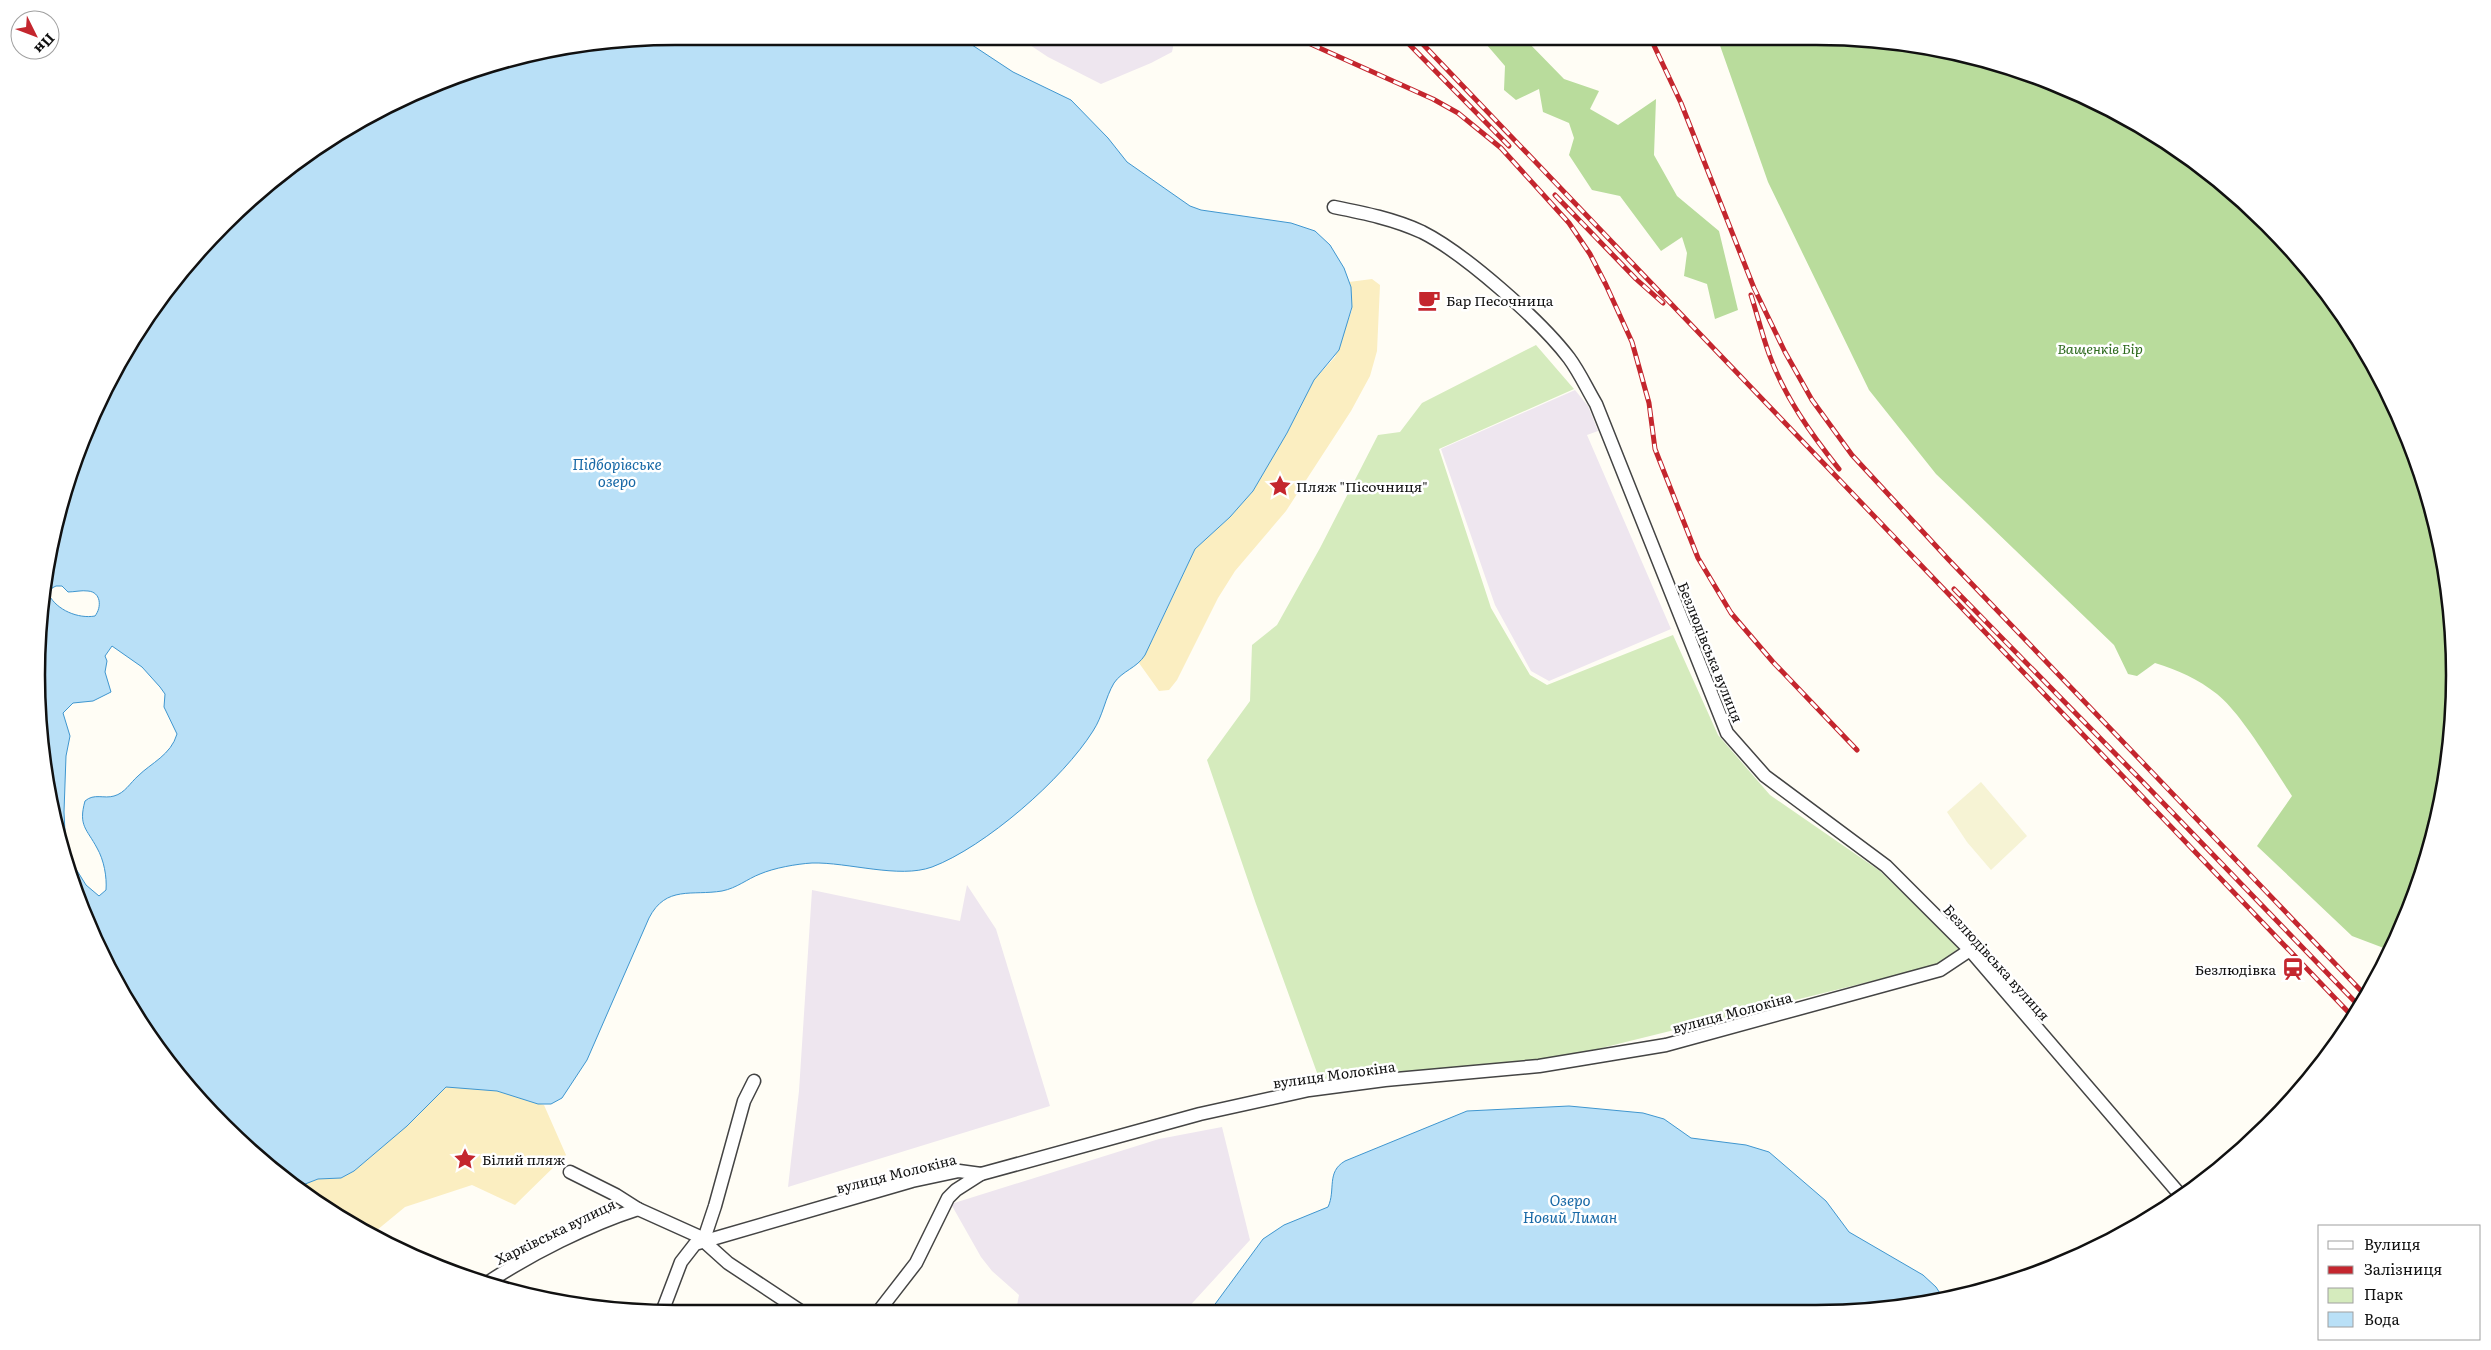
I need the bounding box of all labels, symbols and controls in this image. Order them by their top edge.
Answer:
north arrow [10,10,60,60]
text: Пн [31,30,60,59]
cafe icon: Бар Песочница [1416,287,1442,313]
place label: Бар Песочница [1446,290,1554,310]
park label: Ващенків Бір [2057,338,2143,358]
water label: Підборівське озеро [572,452,662,492]
place icon: Пляж "Пісочниця" [1267,473,1293,499]
place label: Пляж "Пісочниця" [1296,476,1428,496]
street label: Безлюдівська вулиця [1674,579,1748,725]
street label: Безлюдівська вулиця [1939,900,2055,1024]
station icon: Безлюдівка [2280,956,2306,982]
place label: Безлюдівка [2195,959,2276,979]
street label: вулиця Молокіна [1670,986,1795,1038]
street label: вулиця Молокіна [1271,1055,1397,1092]
place icon: Білий пляж [452,1146,478,1172]
street label: вулиця Молокіна [834,1148,959,1198]
place label: Білий пляж [482,1149,565,1169]
water label: Озеро Новий Лиман [1523,1188,1618,1228]
street label: Харківська вулиця [492,1193,618,1269]
legend [2318,1225,2481,1340]
text: Вулиця [2364,1232,2421,1255]
text: Залізниця [2364,1257,2442,1280]
text: Парк [2364,1282,2403,1305]
text: Вода [2364,1307,2401,1330]

